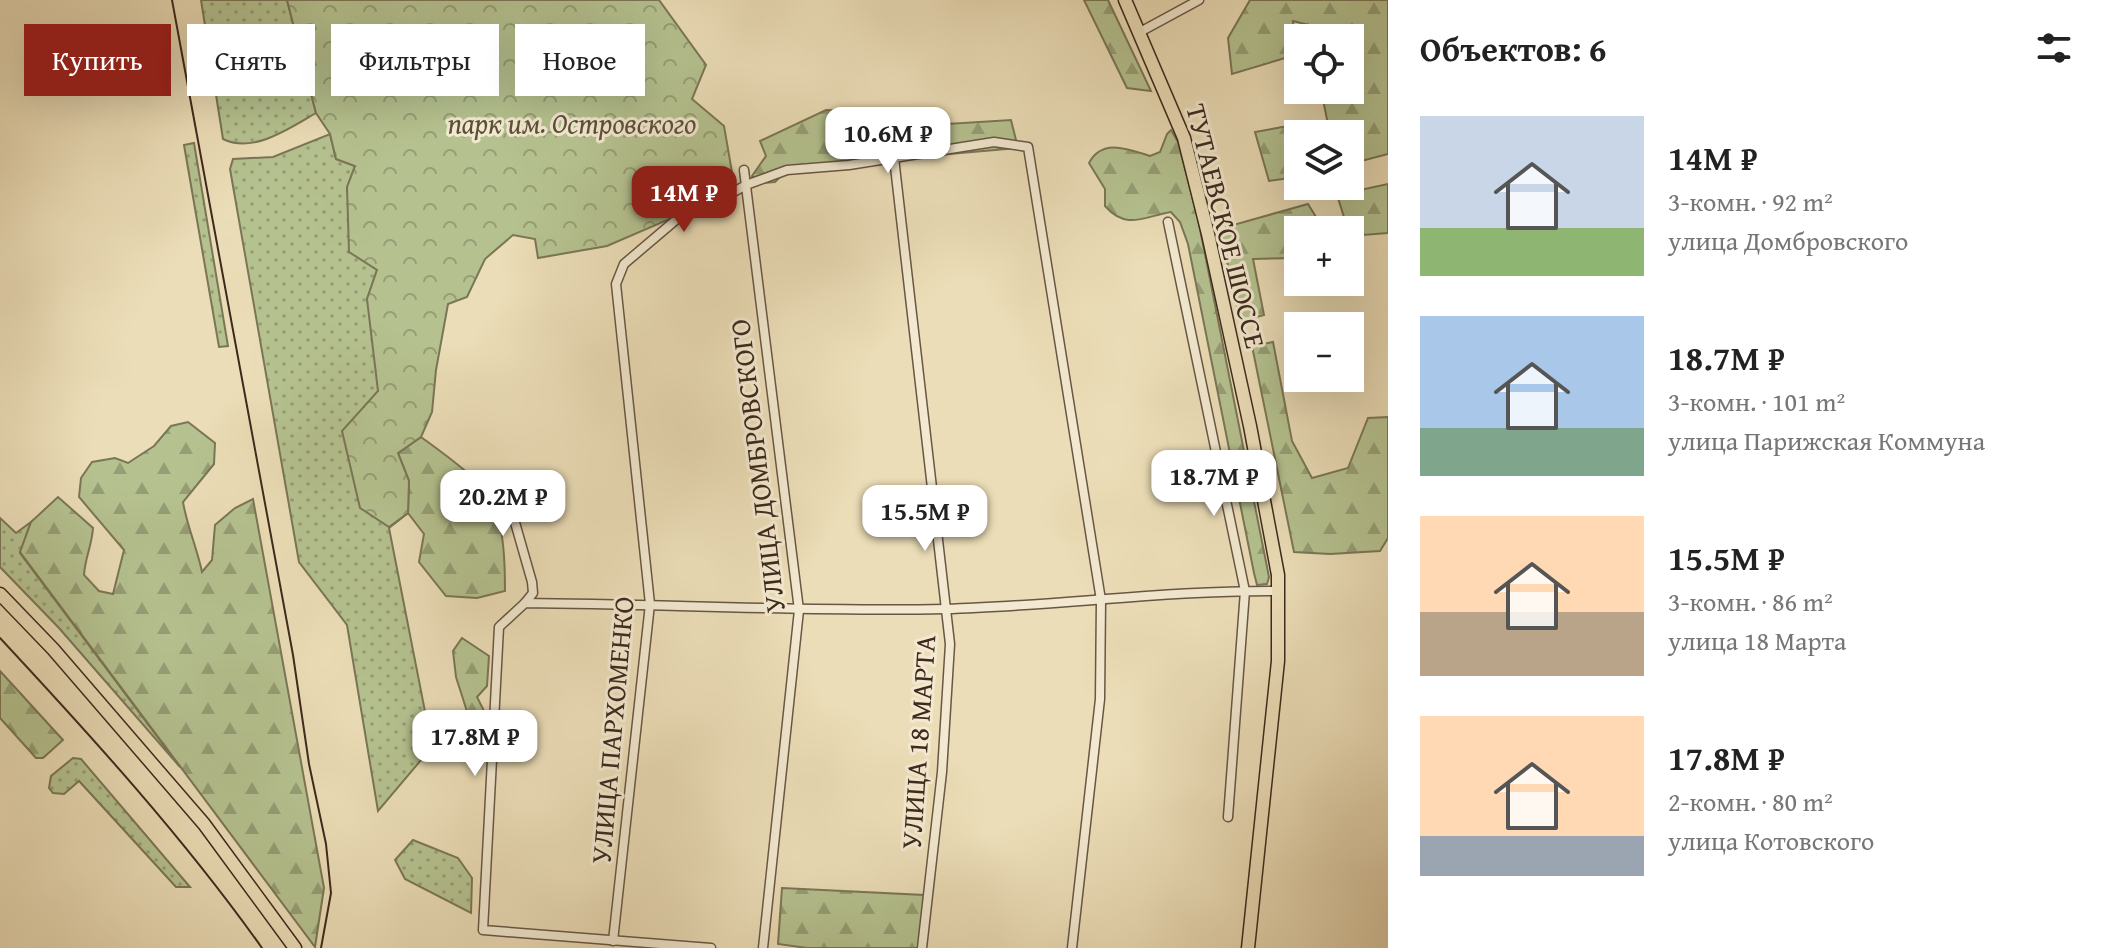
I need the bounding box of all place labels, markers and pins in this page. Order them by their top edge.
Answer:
pin: 10.6M ₽ [814,107,962,175]
pin: 14M ₽ [628,166,740,234]
pin: 18.7M ₽ [1140,450,1288,518]
pin: 20.2M ₽ [429,470,577,538]
pin: 15.5M ₽ [851,485,999,553]
pin: 17.8M ₽ [401,710,549,778]

